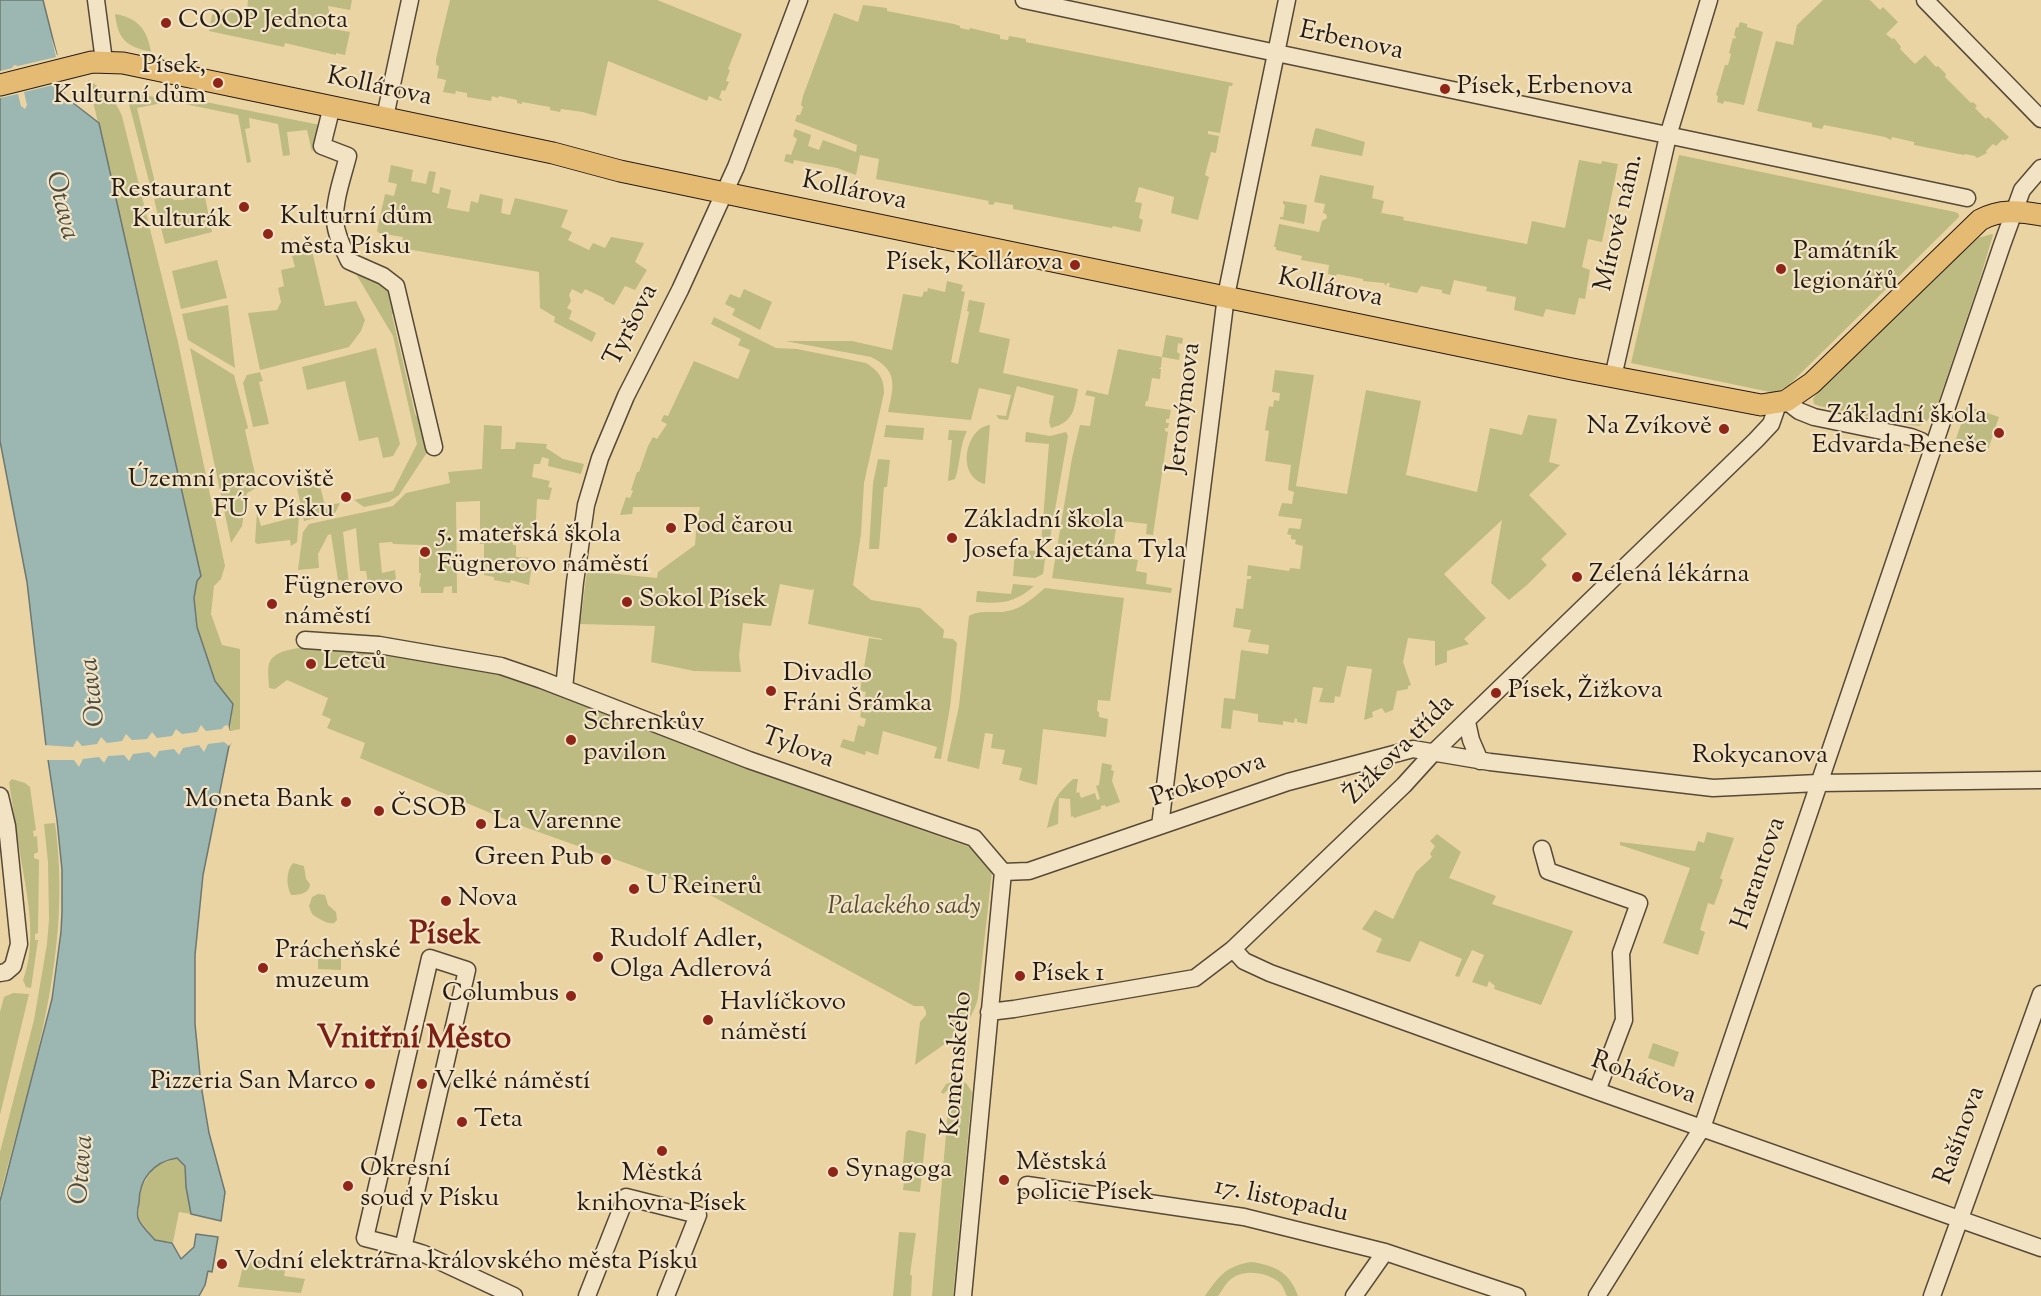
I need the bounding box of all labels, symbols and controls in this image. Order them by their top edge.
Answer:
place label: COOP Jednota [178,7,348,39]
marker: COOP Jednota [159,16,173,30]
street label: Erbenova [1296,17,1406,69]
place label: Písek, Kulturní dům [53,52,206,113]
street label: Kollárova [324,63,434,115]
place label: Písek, Erbenova [1457,73,1633,105]
marker: Písek, Kulturní dům [211,76,225,90]
marker: Písek, Erbenova [1438,82,1452,96]
street label: Mírové nám. [1590,151,1652,295]
street label: Kollárova [799,167,909,219]
water label: Otava [36,168,84,244]
place label: Restaurant Kulturák [111,176,232,237]
marker: Restaurant Kulturák [237,200,251,214]
place label: Kulturní dům města Písku [280,203,433,264]
marker: Kulturní dům města Písku [261,227,275,241]
place label: Památník legionářů [1793,238,1898,300]
place label: Písek, Kollárova [886,249,1063,281]
marker: Písek, Kollárova [1068,258,1082,272]
marker: Památník legionářů [1774,262,1788,276]
street label: Kollárova [1275,264,1385,316]
street label: Tyršova [599,280,667,372]
street label: Jeronýmova [1163,341,1209,475]
place label: Základní škola Edvarda Beneše [1812,402,1987,464]
place label: Na Zvíkově [1587,413,1712,445]
marker: Na Zvíkově [1717,422,1731,436]
marker: Základní škola Edvarda Beneše [1992,426,2006,440]
place label: Územní pracoviště FÚ v Písku [128,466,334,528]
marker: Územní pracoviště FÚ v Písku [339,490,353,504]
place label: Základní škola Josefa Kajetána Tyla [964,507,1186,568]
place label: Pod čarou [683,512,793,544]
place label: 5. mateřská škola Fügnerovo náměstí [437,521,649,582]
marker: Pod čarou [664,521,678,535]
marker: Základní škola Josefa Kajetána Tyla [945,531,959,545]
marker: 5. mateřská škola Fügnerovo náměstí [418,545,432,559]
place label: Zelená lékárna [1589,561,1749,593]
marker: Zelená lékárna [1570,570,1584,584]
place label: Fügnerovo náměstí [284,573,403,634]
place label: Sokol Písek [639,586,767,618]
marker: Sokol Písek [620,595,634,609]
marker: Fügnerovo náměstí [265,597,279,611]
place label: Letců [323,648,386,680]
water label: Otava [75,656,115,728]
marker: Letců [304,657,318,671]
place label: Divadlo Fráni Šrámka [783,660,932,722]
place label: Písek, Žižkova [1508,677,1663,709]
marker: Divadlo Fráni Šrámka [764,684,778,698]
marker: Písek, Žižkova [1489,686,1503,700]
street label: Žižkova třída [1340,690,1462,812]
place label: Schrenkův pavilon [583,709,705,770]
street label: Tylova [756,723,838,777]
marker: Schrenkův pavilon [564,733,578,747]
street label: Rokycanova [1692,742,1828,774]
street label: Prokopova [1148,748,1270,816]
place label: Moneta Bank [185,786,334,818]
marker: Moneta Bank [339,795,353,809]
place label: ČSOB [391,795,466,827]
marker: ČSOB [372,804,386,818]
place label: La Varenne [493,808,622,840]
street label: Harantova [1727,814,1795,934]
marker: La Varenne [474,817,488,831]
place label: Green Pub [475,844,594,876]
marker: Green Pub [599,853,613,867]
place label: U Reinerů [646,873,762,905]
marker: U Reinerů [627,882,641,896]
place label: Nova [458,885,517,917]
park label: Palackého sady [827,893,981,925]
marker: Nova [439,894,453,908]
district label: Písek [409,919,481,957]
place label: Rudolf Adler, Olga Adlerová [610,926,772,988]
place label: Prácheňské muzeum [275,937,401,999]
marker: Rudolf Adler, Olga Adlerová [591,950,605,964]
place label: Písek 1 [1032,960,1104,992]
marker: Prácheňské muzeum [256,961,270,975]
marker: Písek 1 [1013,969,1027,983]
place label: Columbus [442,980,559,1012]
marker: Columbus [564,989,578,1003]
place label: Havlíčkovo náměstí [720,989,846,1050]
street label: Komenského [937,990,981,1138]
marker: Havlíčkovo náměstí [701,1013,715,1027]
district label: Vnitřní Město [317,1023,511,1061]
street label: Roháčova [1586,1047,1700,1113]
place label: Pizzeria San Marco [150,1068,358,1100]
place label: Velké náměstí [434,1068,590,1100]
marker: Pizzeria San Marco [363,1077,377,1091]
marker: Velké náměstí [415,1077,429,1091]
street label: Rašínova [1930,1083,1994,1189]
place label: Teta [474,1106,523,1138]
marker: Teta [455,1115,469,1129]
water label: Otava [65,1134,103,1206]
marker: Městká knihovna Písek [655,1144,669,1158]
place label: Městská policie Písek [1016,1149,1154,1210]
place label: Okresní soud v Písku [360,1155,499,1216]
place label: Synagoga [845,1156,952,1188]
place label: Městká knihovna Písek [577,1160,747,1222]
marker: Synagoga [826,1165,840,1179]
marker: Městská policie Písek [997,1173,1011,1187]
street label: 17. listopadu [1211,1173,1351,1231]
marker: Okresní soud v Písku [341,1179,355,1193]
place label: Vodní elektrárna královského města Písku [234,1248,698,1280]
marker: Vodní elektrárna královského města Písku [215,1257,229,1271]

